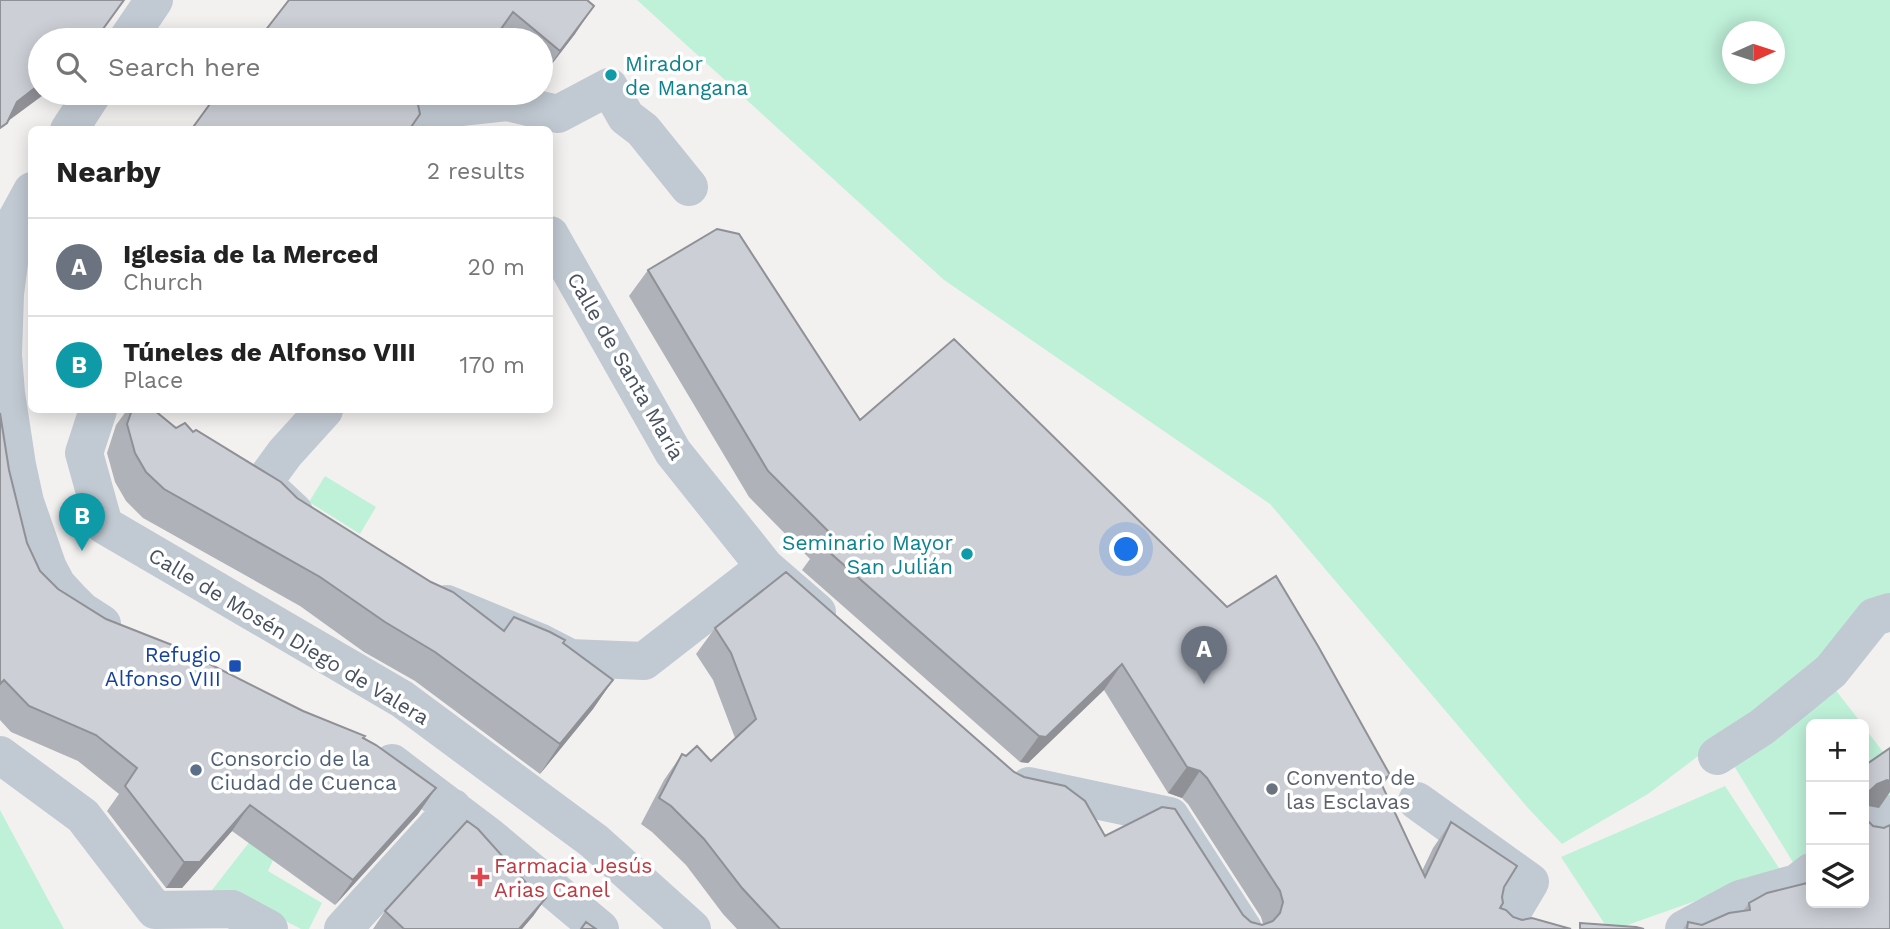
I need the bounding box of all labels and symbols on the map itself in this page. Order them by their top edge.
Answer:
north arrow [1722,21,1785,84]
place label: Mirador de Mangana [625,51,748,100]
marker: Mirador de Mangana [603,67,619,83]
street label: Calle de Santa María [562,268,690,464]
pin: B [59,493,105,551]
place label: Seminario Mayor San Julián [782,530,953,579]
your location [1109,532,1143,566]
street label: Calle de Mosén Diego de Valera [144,542,434,730]
marker: Seminario Mayor San Julián [959,546,975,562]
pin: A [1181,626,1227,684]
place label: Refugio Alfonso VIII [105,642,221,691]
marker: Refugio Alfonso VIII [227,658,243,674]
place label: Consorcio de la Ciudad de Cuenca [210,746,397,795]
marker: Consorcio de la Ciudad de Cuenca [188,762,204,778]
place label: Convento de las Esclavas [1286,765,1415,814]
marker: Convento de las Esclavas [1264,781,1280,797]
place label: Farmacia Jesús Arias Canel [494,853,652,902]
marker: Farmacia Jesús Arias Canel [472,869,488,885]

